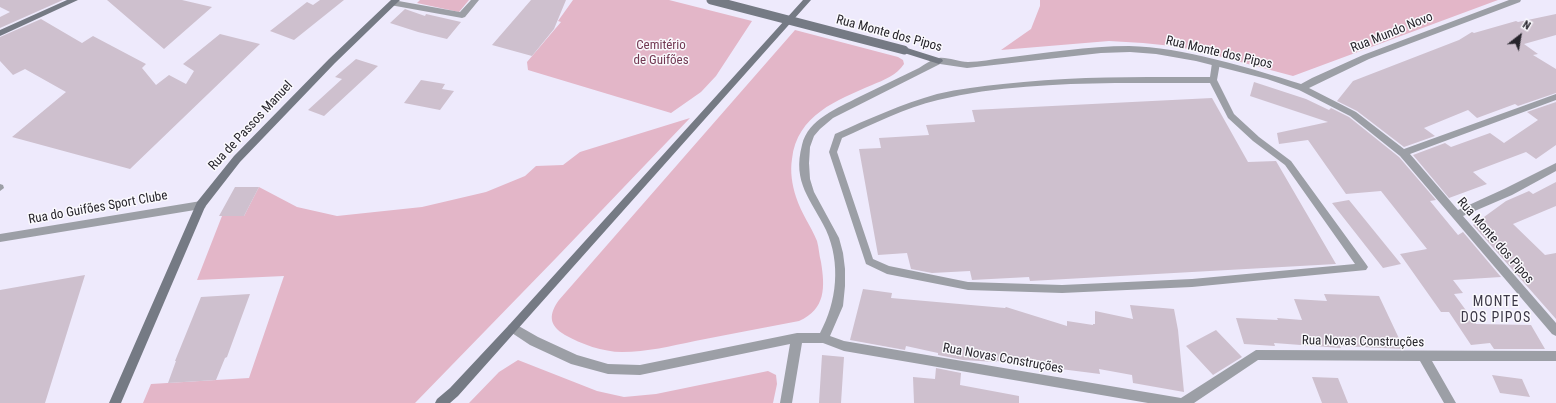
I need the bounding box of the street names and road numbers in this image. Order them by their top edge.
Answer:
street label: Rua Mundo Novo [1349,9,1435,57]
street label: Rua Monte dos Pipos [834,12,944,56]
street label: Rua Monte dos Pipos [1164,33,1274,73]
street label: Rua de Passos Manuel [206,78,296,174]
street label: Rua do Guifões Sport Clube [27,188,169,228]
street label: Rua Monte dos Pipos [1453,195,1537,287]
street label: Rua Novas Construções [1302,333,1424,351]
street label: Rua Novas Construções [941,341,1065,377]

